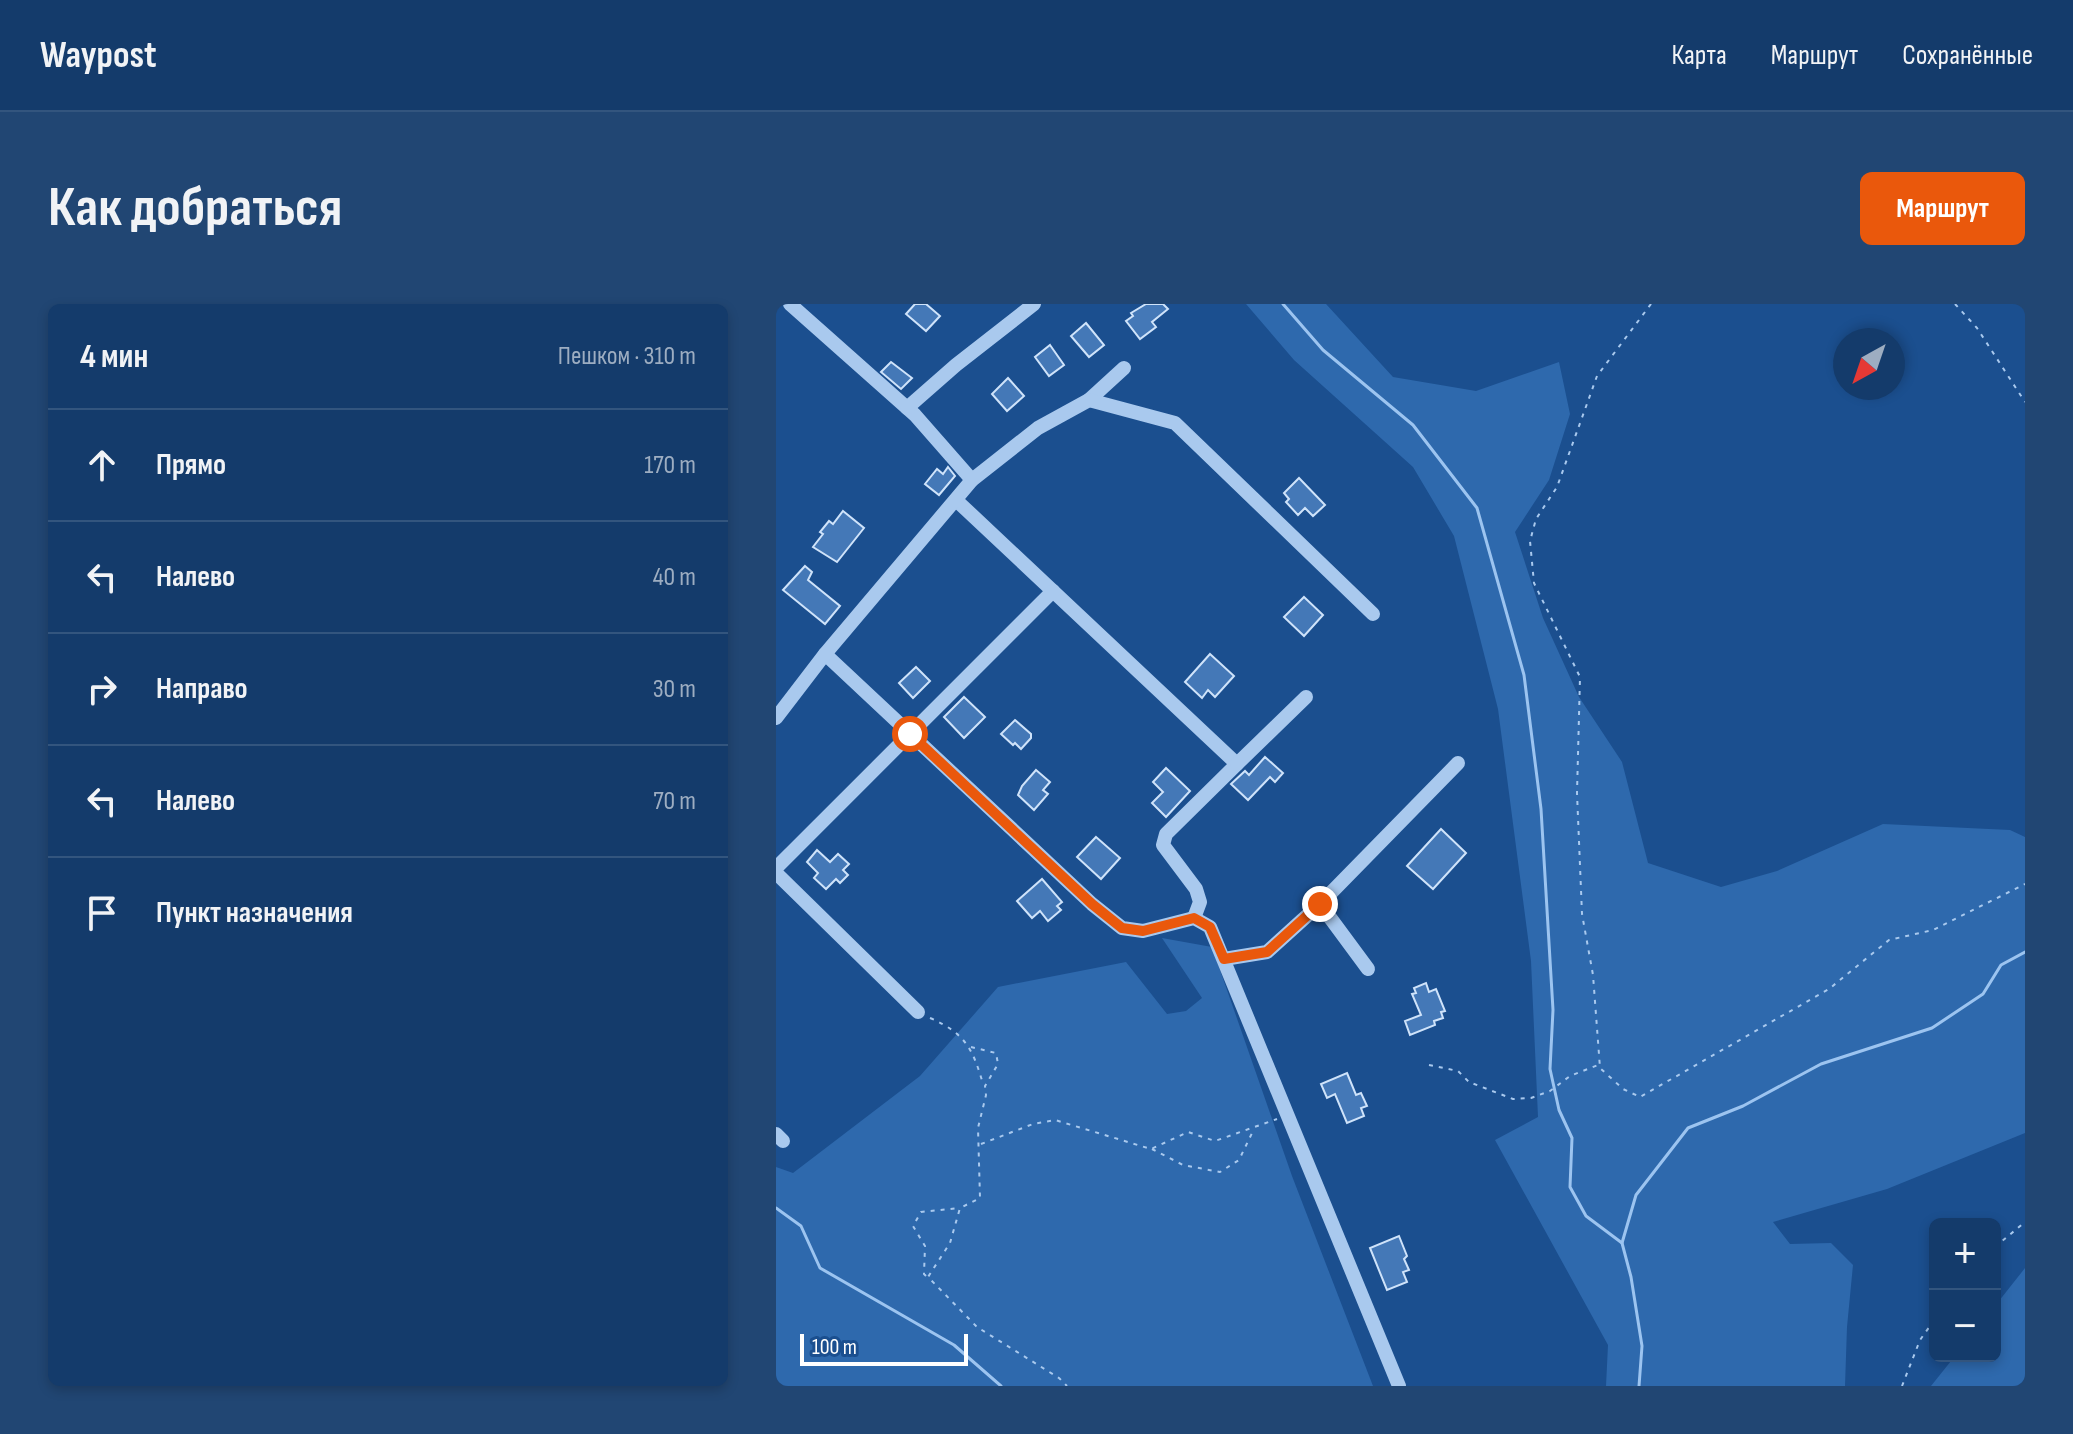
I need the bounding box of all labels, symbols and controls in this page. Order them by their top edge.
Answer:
text: Waypost [40,33,157,78]
text: Карта [1672,39,1727,72]
text: Маршрут [1771,39,1858,72]
text: Сохранённые [1902,39,2033,72]
button: Маршрут [1860,172,2025,245]
text: Как добраться [48,175,342,242]
north arrow [1833,328,1905,400]
text: 4 мин [80,336,148,377]
text: Пешком · 310 m [558,341,696,372]
icon: ahead [80,443,124,487]
text: Прямо [156,447,226,483]
text: 170 m [644,450,696,481]
icon: left [80,555,124,599]
text: Налево [156,559,235,595]
text: 40 m [653,562,696,593]
icon: right [80,667,124,711]
text: Направо [156,671,248,707]
text: 30 m [653,674,696,705]
route start [892,716,928,752]
icon: left [80,779,124,823]
text: Налево [156,783,235,819]
text: 70 m [653,786,696,817]
route end [1302,886,1338,922]
icon: arrive [80,891,124,935]
text: Пункт назначения [156,895,353,931]
map controls [1929,1218,2001,1362]
button: + [1929,1218,2001,1290]
button: − [1929,1290,2001,1362]
scale bar [800,1330,968,1366]
text: 100 m [812,1334,857,1361]

